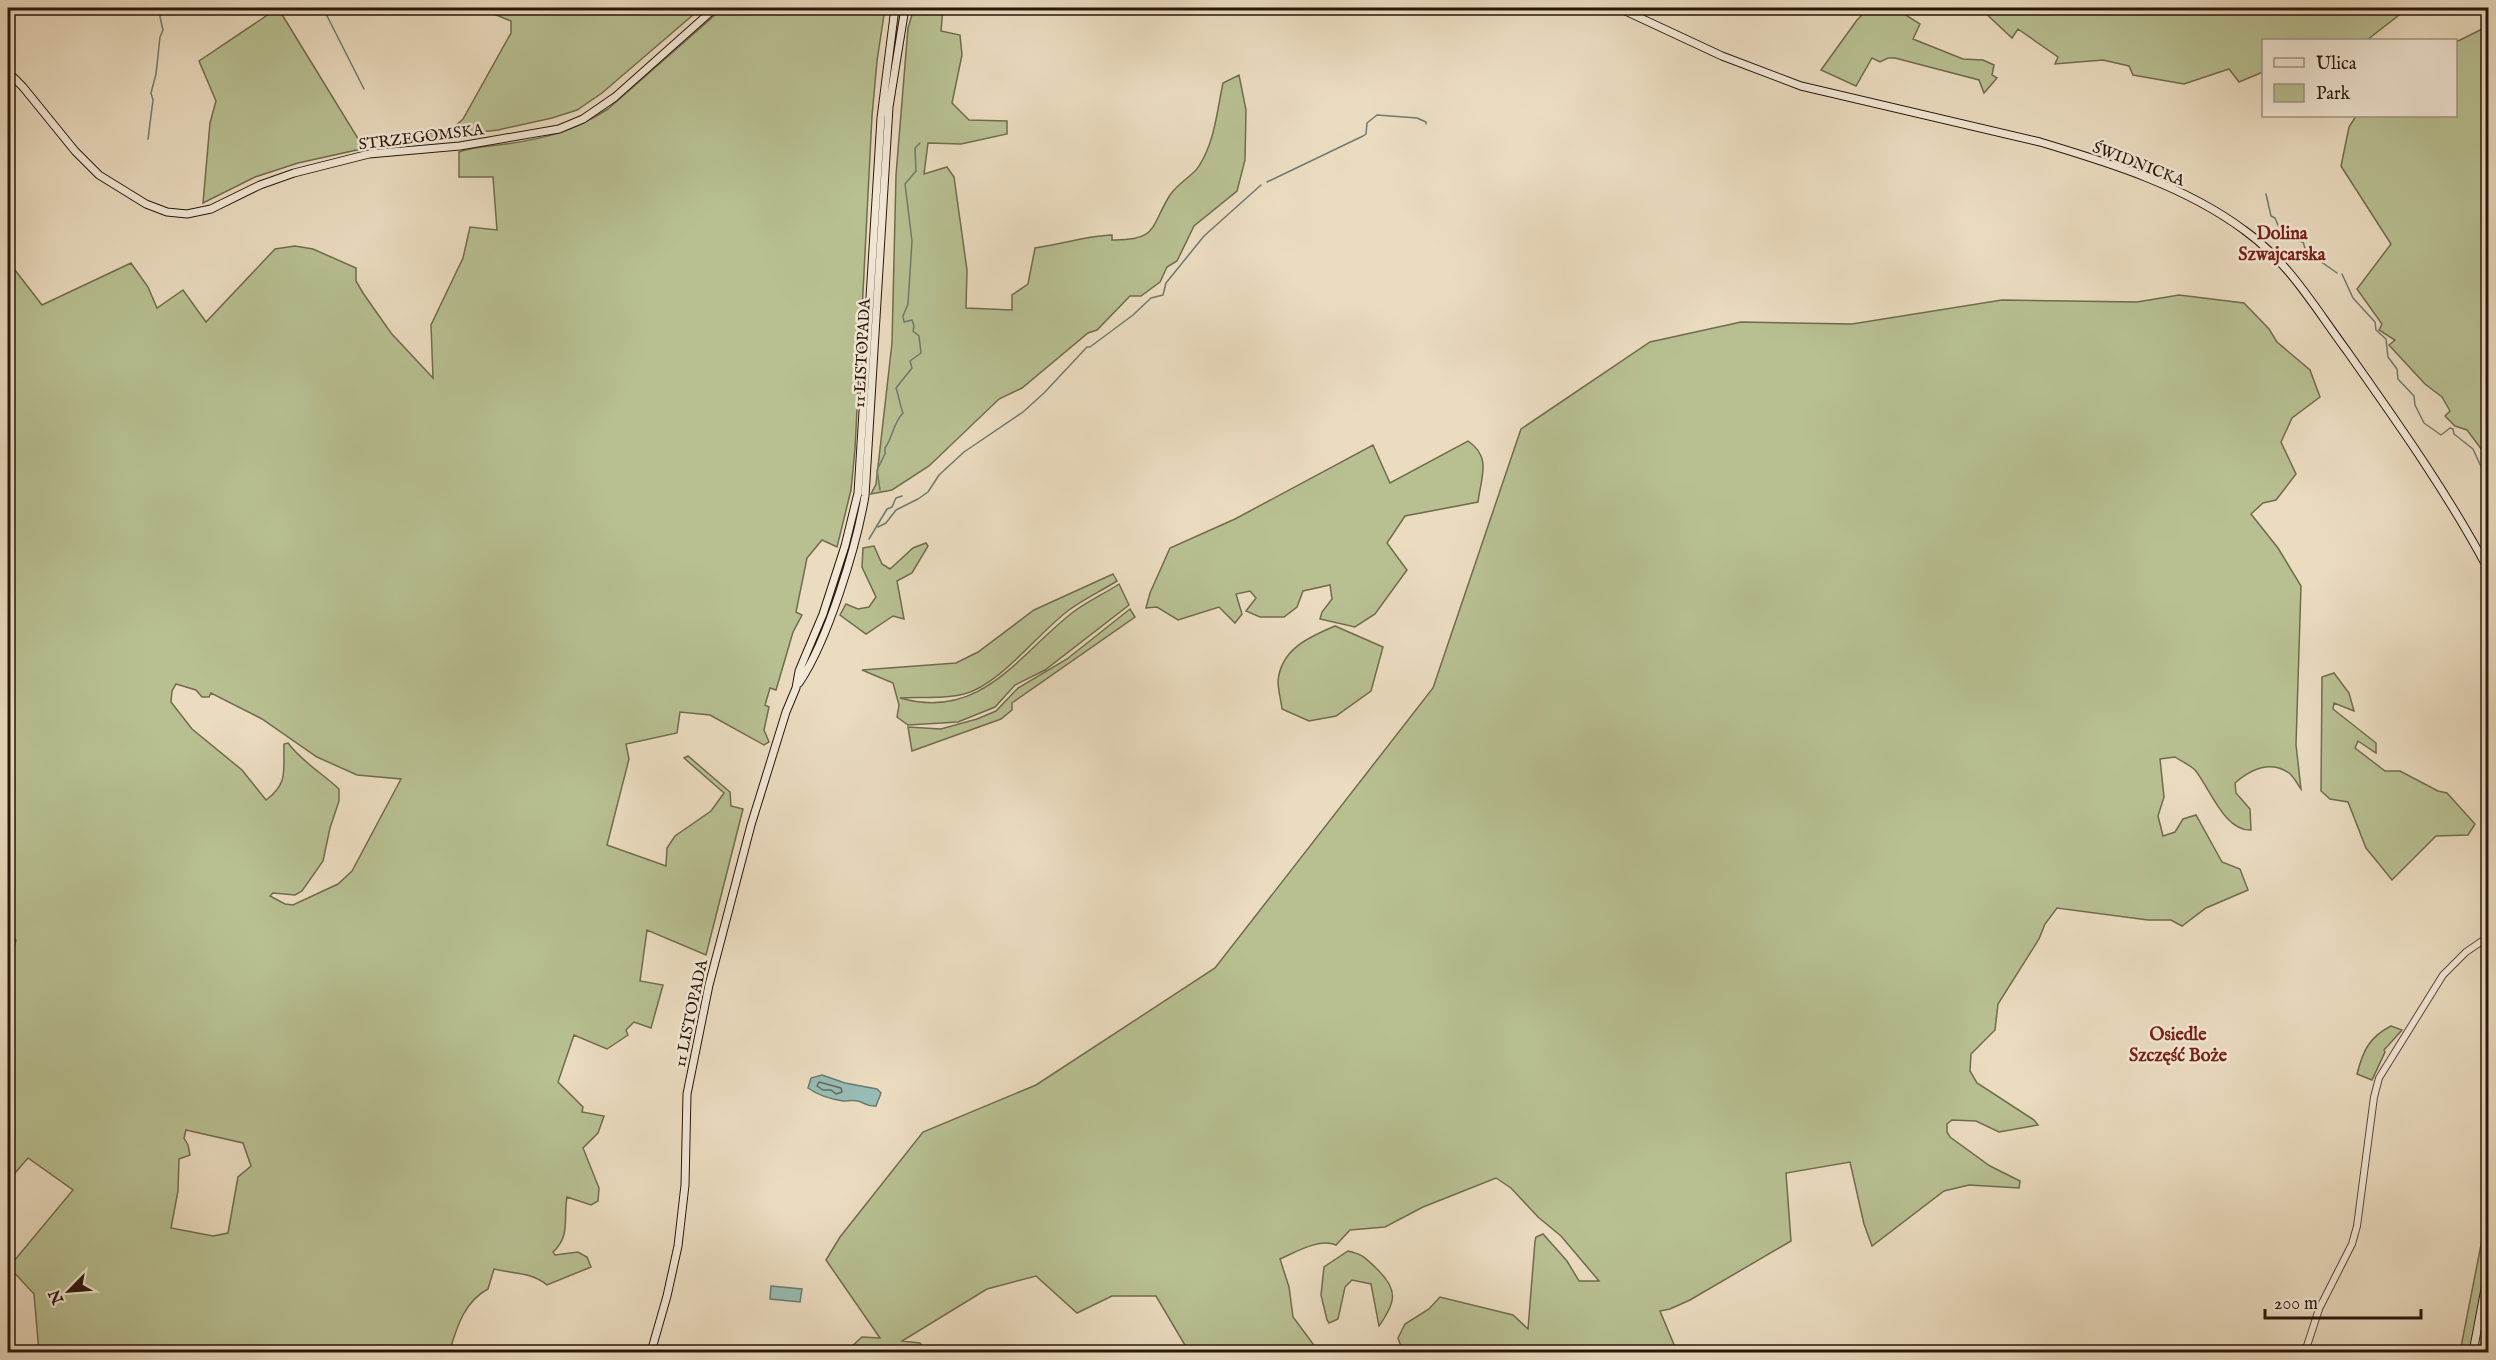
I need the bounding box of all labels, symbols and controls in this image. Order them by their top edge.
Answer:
legend [2262,39,2457,117]
text: Ulica [2316,53,2357,76]
text: Park [2316,83,2351,106]
street label: STRZEGOMSKA [358,120,486,156]
street label: ŚWIDNICKA [2089,136,2189,192]
district label: Dolina Szwajcarska [2238,223,2327,267]
street label: 11 LISTOPADA [850,297,876,408]
street label: 11 LISTOPADA [671,957,713,1069]
district label: Osiedle Szczęść Boże [2129,1024,2228,1068]
north arrow [39,1261,99,1321]
scale bar [2265,1282,2421,1320]
text: N [45,1286,70,1308]
text: 200 m [2274,1293,2318,1316]

